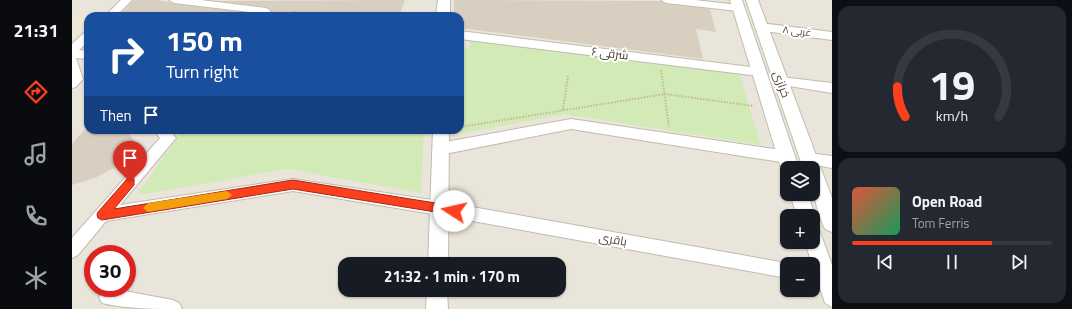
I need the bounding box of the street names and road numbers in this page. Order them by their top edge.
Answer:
street label: ۸ غربی [782,22,812,40]
street label: ۶ شرقی [590,41,630,65]
street label: خرازی [768,68,796,100]
street label: باقری [597,227,629,251]

